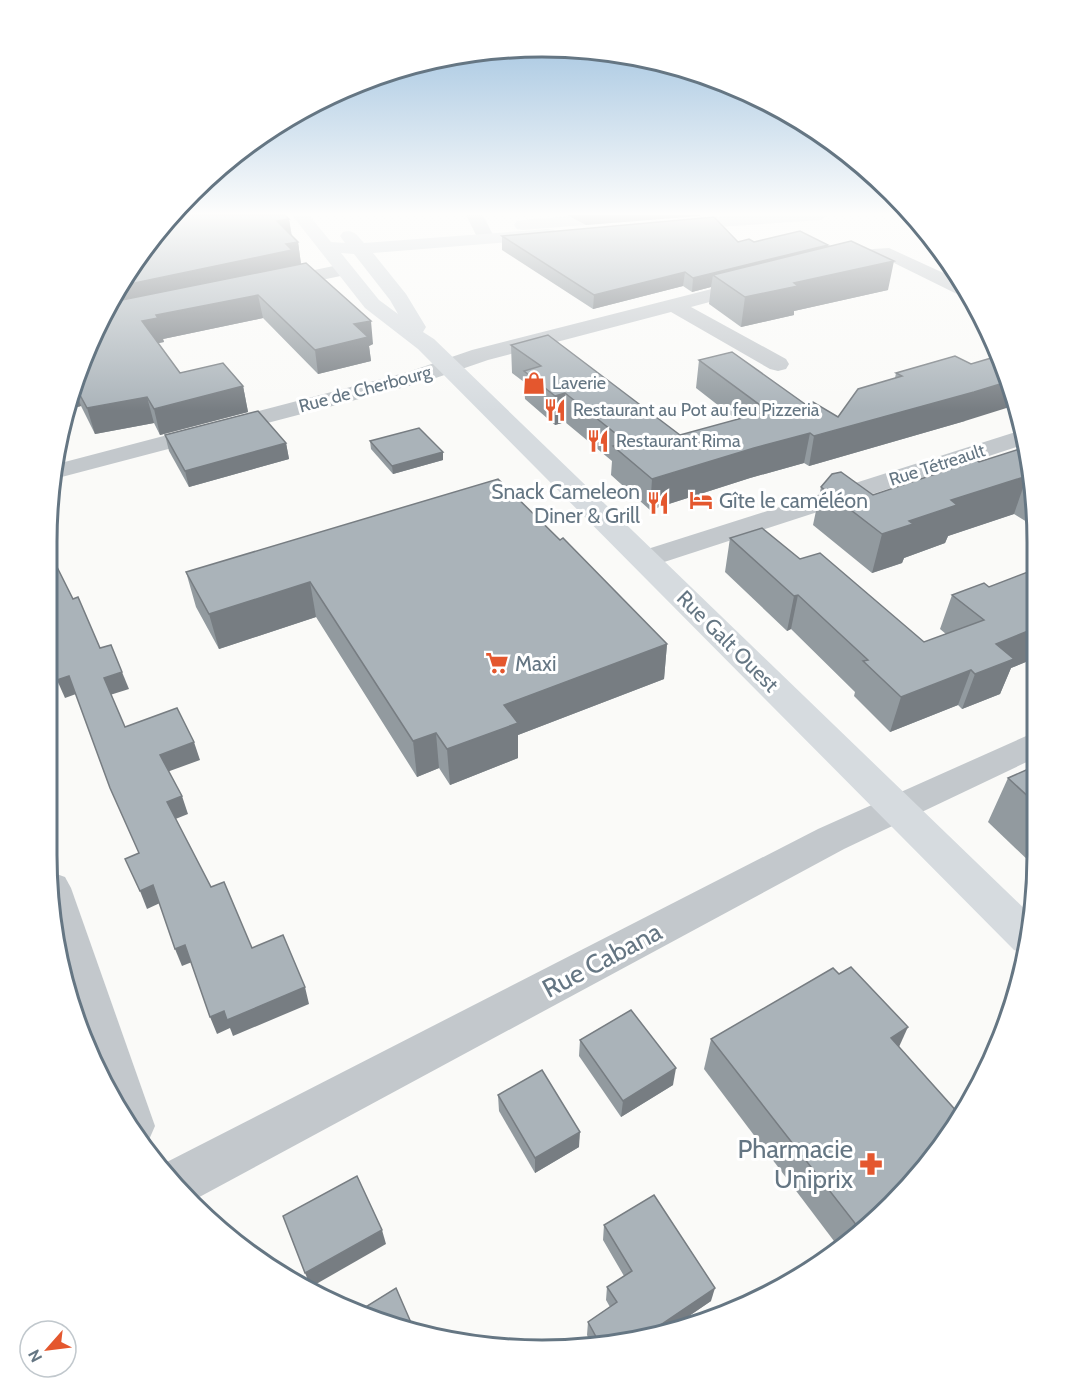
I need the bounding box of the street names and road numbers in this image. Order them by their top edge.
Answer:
street label: Rue de Cherbourg [296,360,435,417]
street label: Rue Tétreault [886,439,988,491]
street label: Rue Galt Ouest [672,585,784,697]
street label: Rue Cabana [537,915,668,1005]

